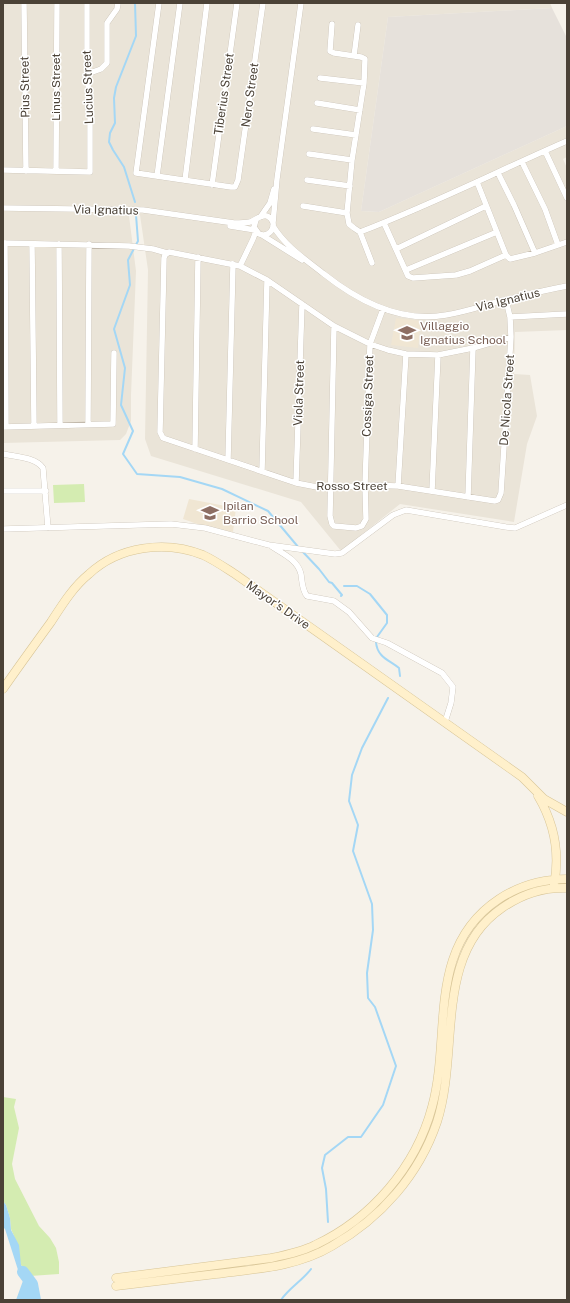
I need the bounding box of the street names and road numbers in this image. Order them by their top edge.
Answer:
street label: Lucius Street [80,49,96,124]
street label: Tiberius Street [211,52,237,136]
street label: Linus Street [49,53,63,121]
street label: Pius Street [17,56,33,118]
street label: Nero Street [239,62,262,128]
street label: Via Ignatius [73,202,139,218]
street label: Via Ignatius [475,285,541,315]
street label: Cossiga Street [360,354,376,437]
street label: De Nicola Street [497,354,517,446]
street label: Viola Street [291,359,307,426]
street label: Rosso Street [316,479,388,493]
street label: Mayor's Drive [243,578,313,632]

